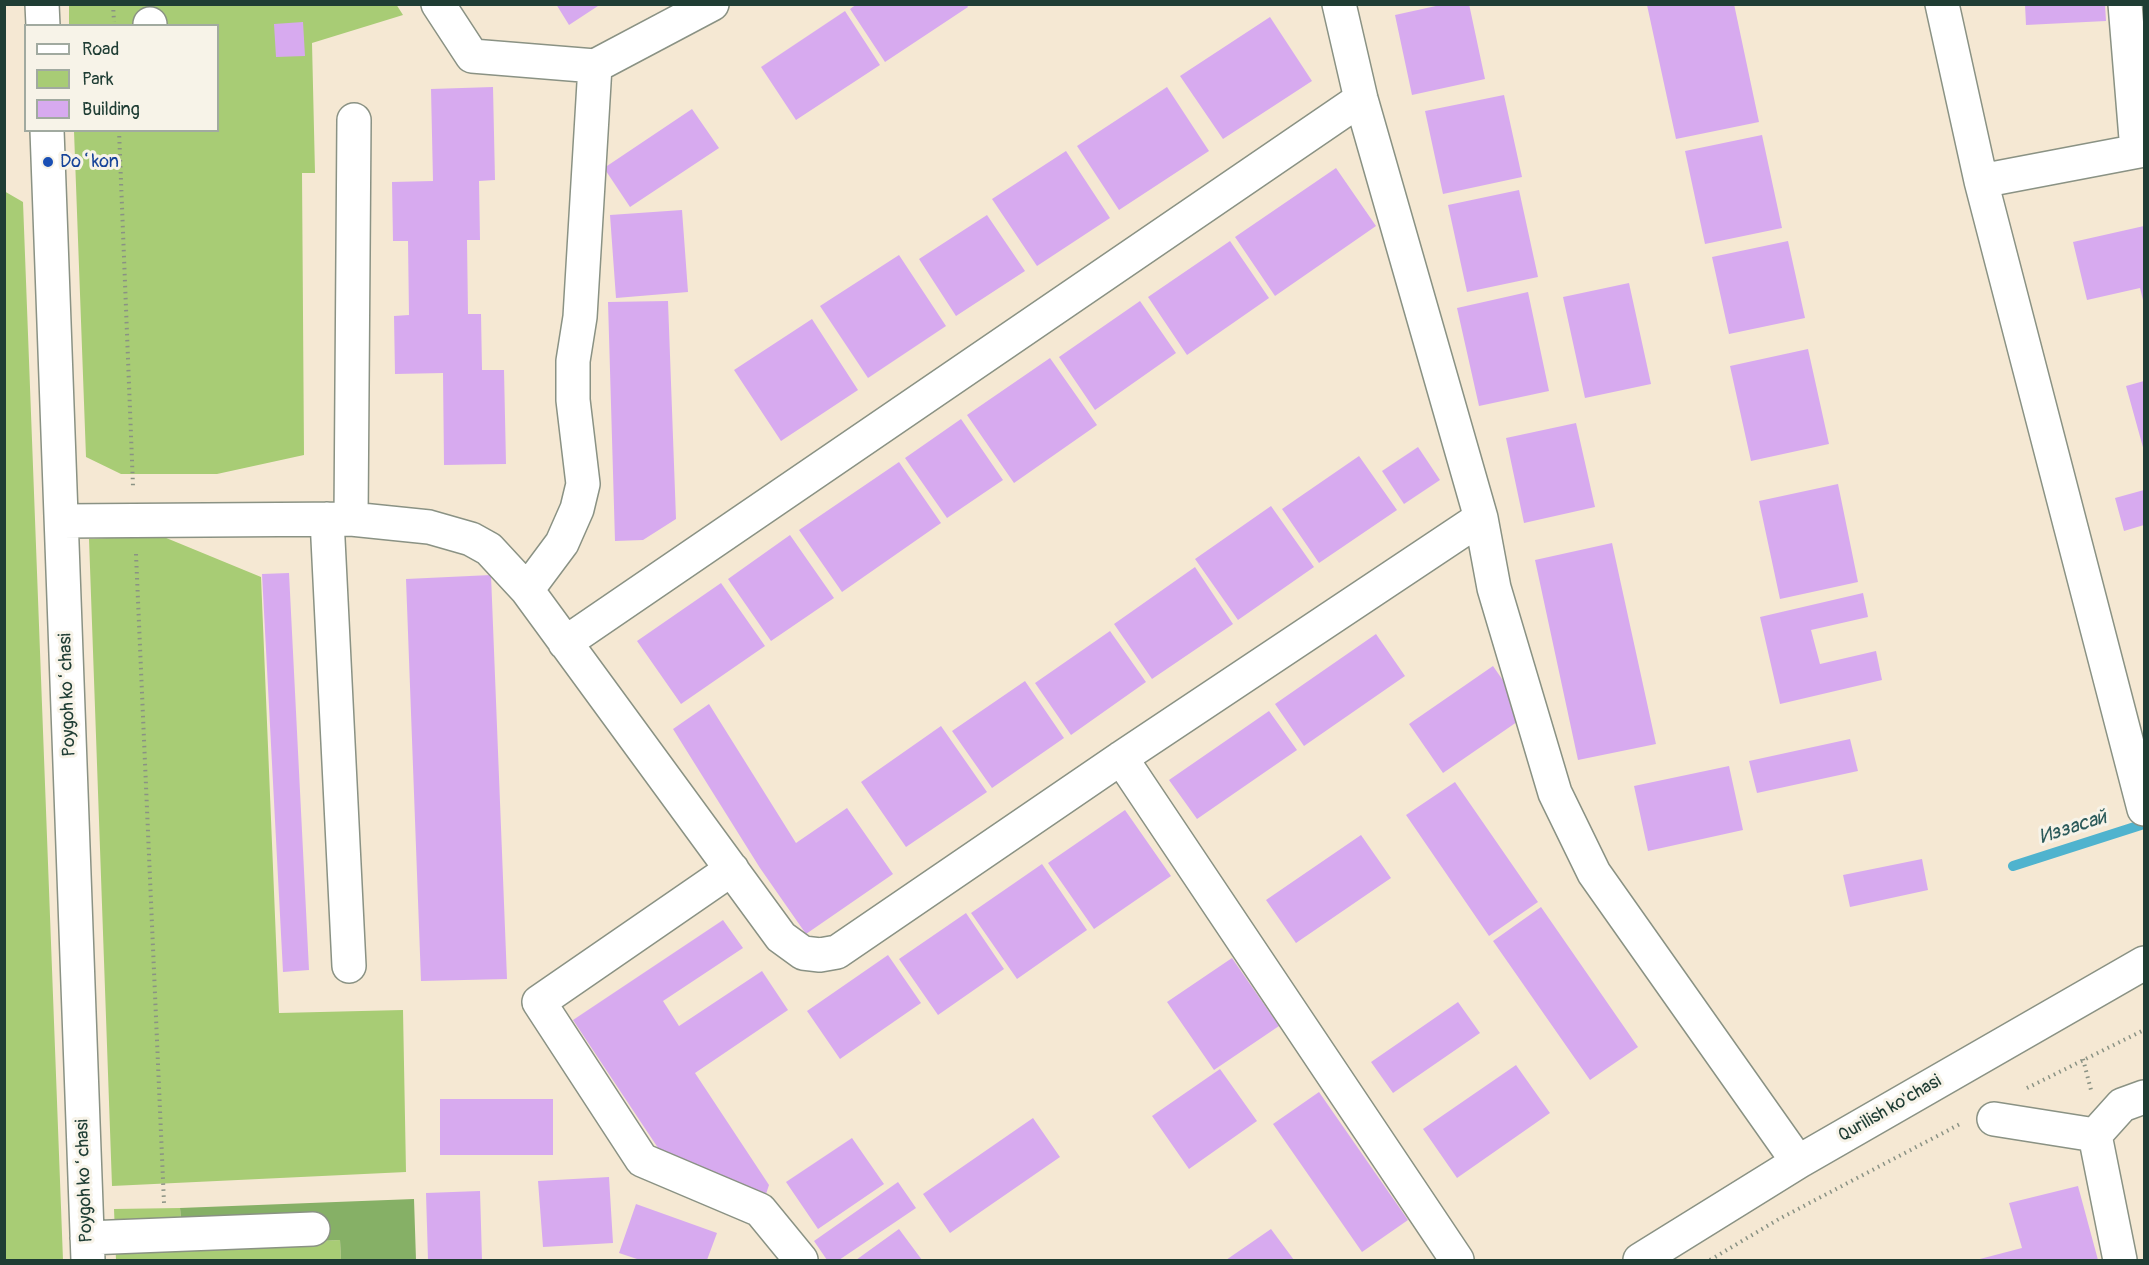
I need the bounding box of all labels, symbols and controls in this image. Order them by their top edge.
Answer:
legend [24,24,219,132]
text: Road [82,38,119,61]
text: Park [82,68,114,91]
text: Building [82,98,140,121]
place label: Doʻkon [60,151,119,173]
marker: Doʻkon [41,155,55,169]
street label: Poygoh koʻchasi [55,633,81,757]
water label: Иззасай [2036,806,2110,850]
street label: Qurilish ko'chasi [1835,1071,1945,1147]
street label: Poygoh koʻchasi [72,1119,98,1243]

